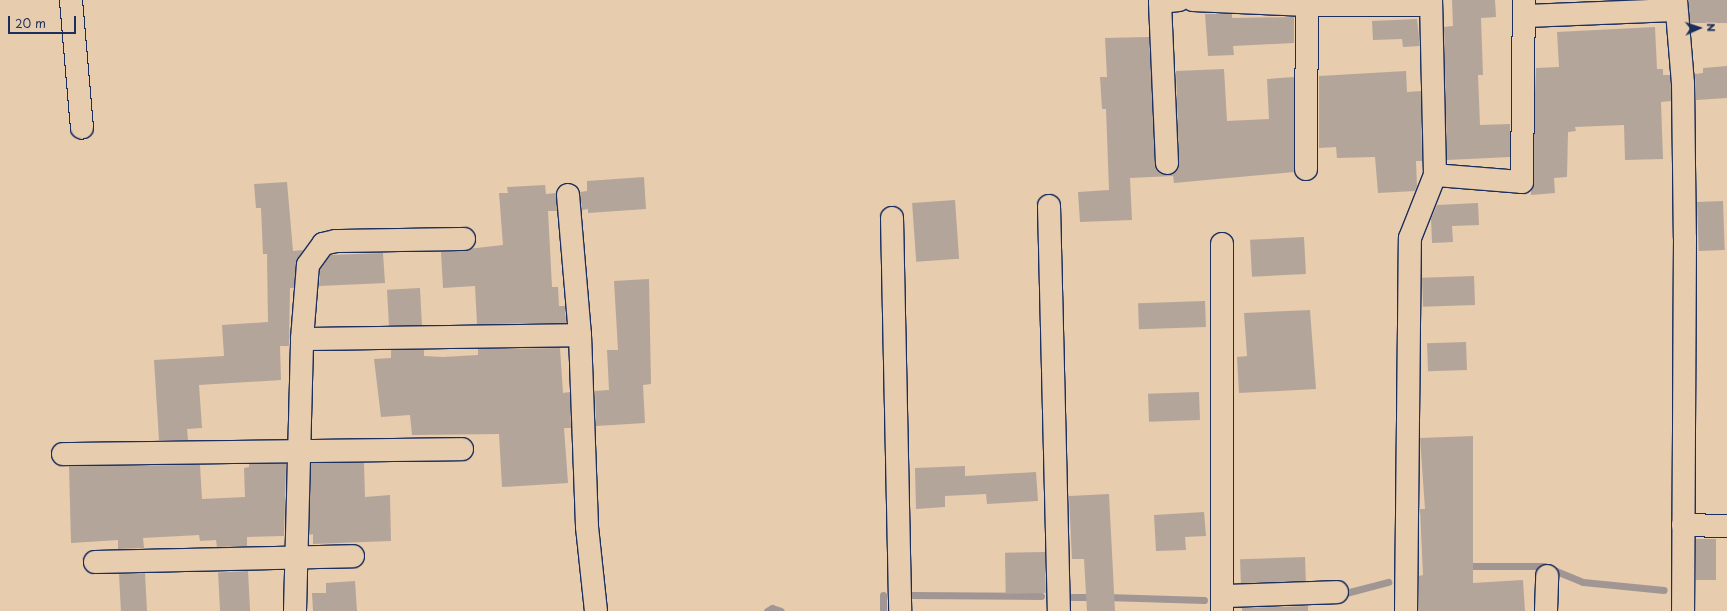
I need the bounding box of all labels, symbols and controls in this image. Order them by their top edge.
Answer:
scale bar [10,8,78,34]
north arrow [1679,8,1719,48]
text: 20 m [15,14,46,32]
text: N [1703,23,1720,32]

